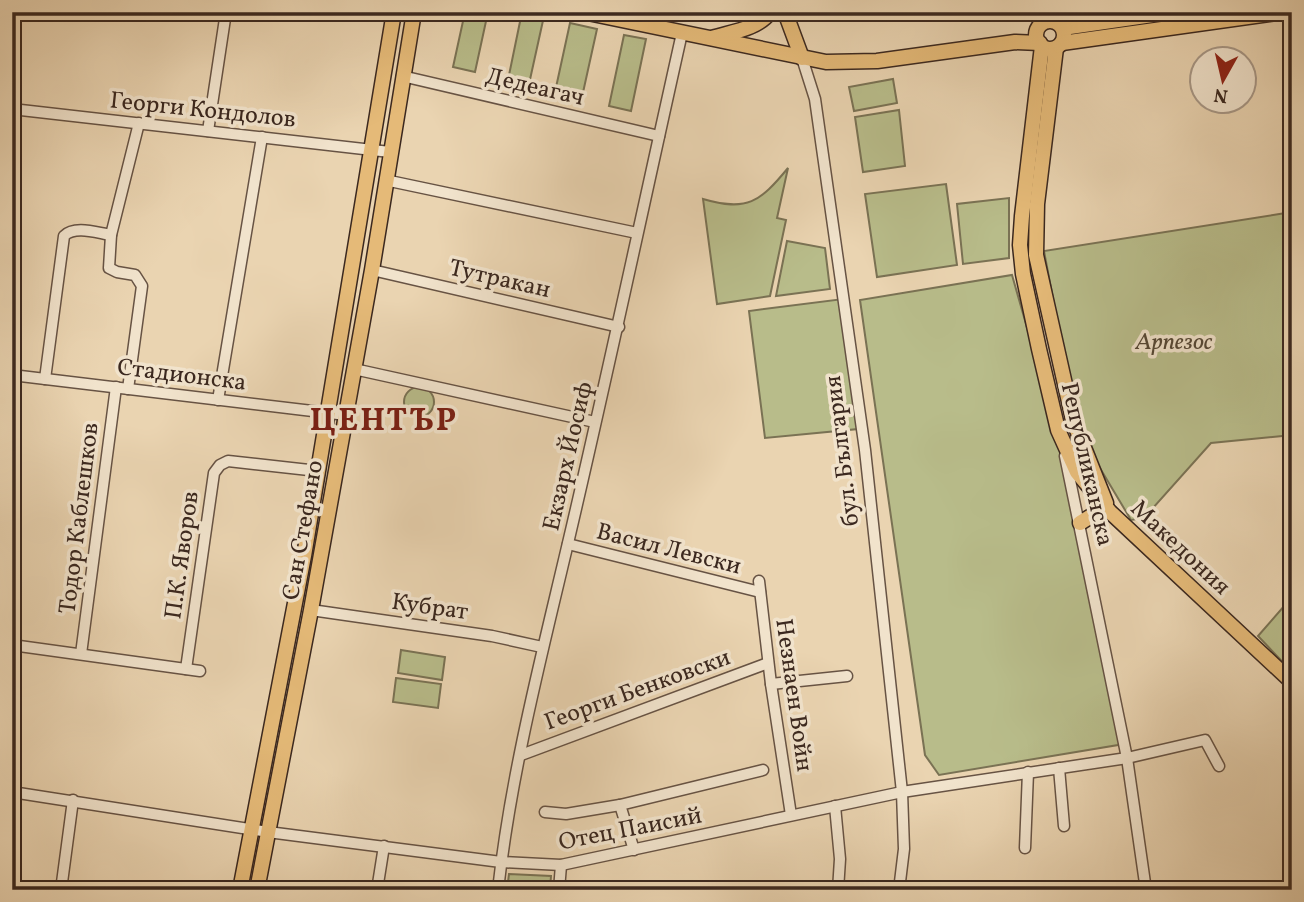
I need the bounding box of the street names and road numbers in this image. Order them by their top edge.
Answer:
street label: Дедеагач [482,60,587,116]
street label: Георги Кондолов [108,84,297,138]
street label: Тутракан [446,252,554,308]
street label: Стадионска [115,351,248,401]
street label: бул. България [817,373,869,528]
street label: Екзарх Йосиф [535,378,603,535]
street label: Републиканска [1051,379,1121,550]
street label: Тодор Каблешков [51,421,109,616]
street label: Сан Стефано [275,458,333,603]
street label: П.К. Яворов [157,489,209,622]
street label: Македония [1122,493,1237,604]
street label: Васил Левски [593,516,744,584]
street label: Кубрат [389,586,470,630]
street label: Незнаен Войн [765,617,821,774]
street label: Георги Бенковски [540,641,736,740]
street label: Отец Паисий [556,799,705,860]

